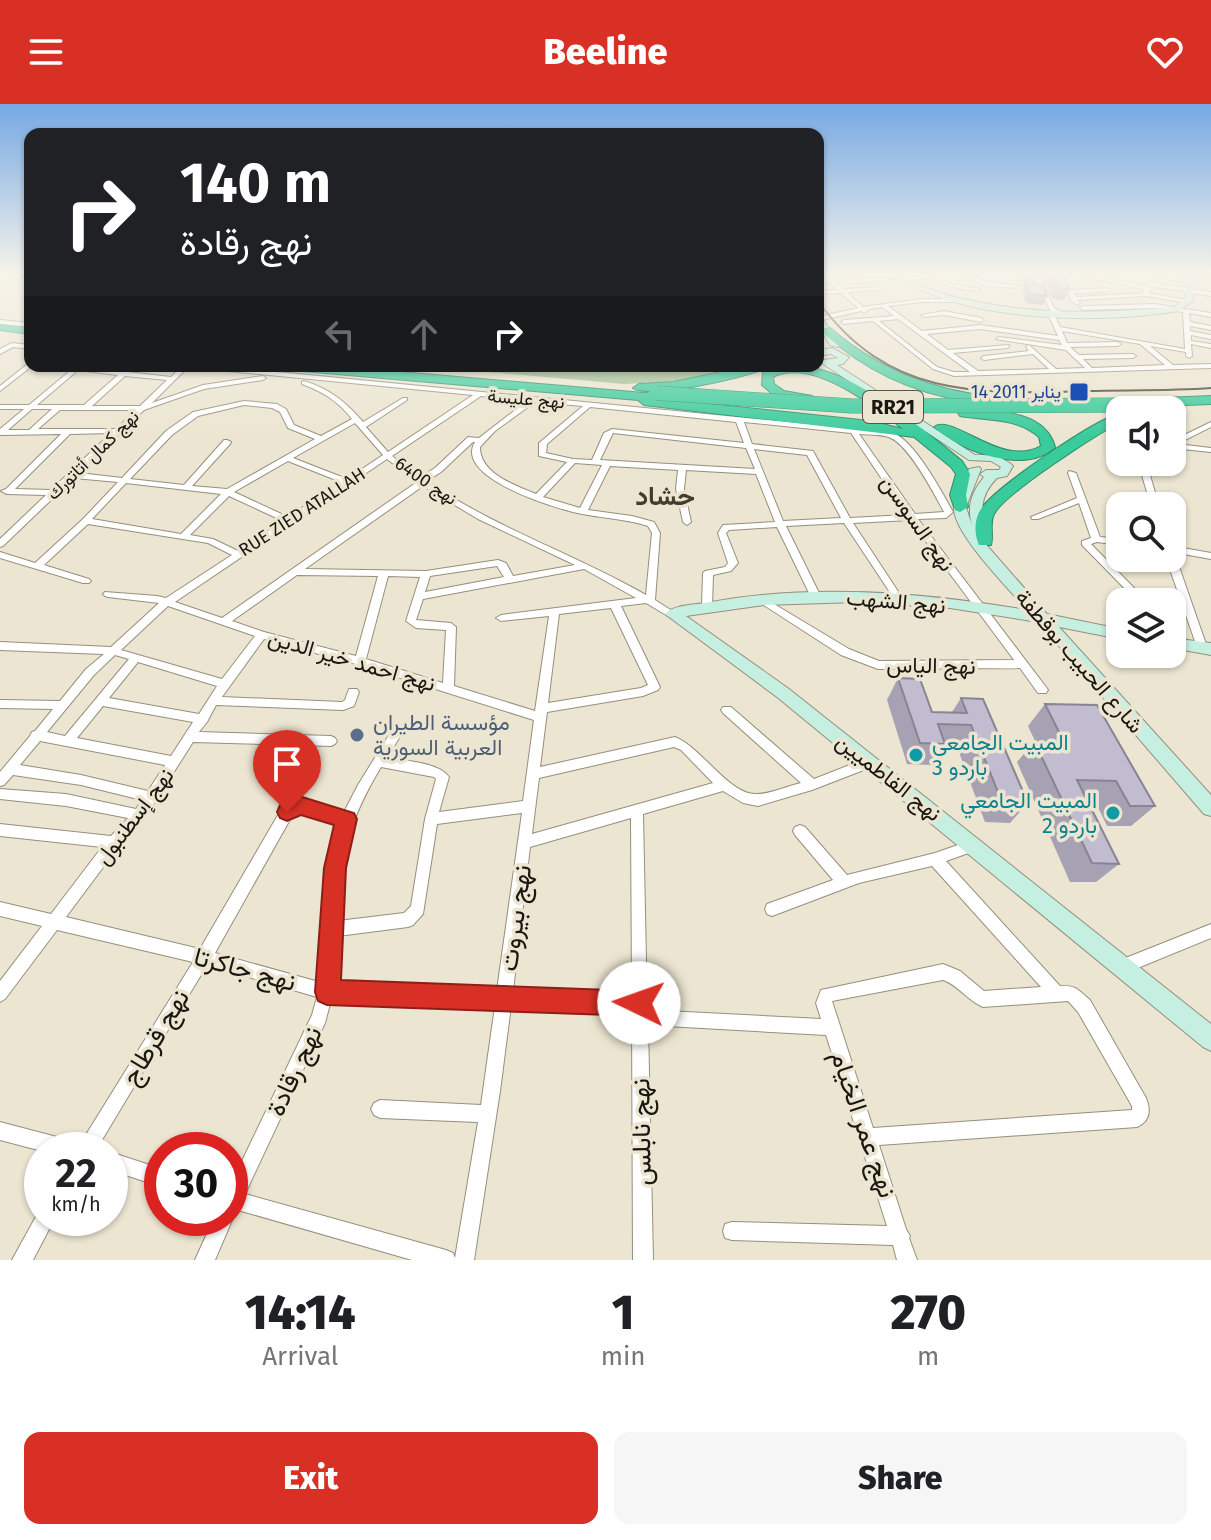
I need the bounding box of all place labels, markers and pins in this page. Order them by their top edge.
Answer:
place label: 14 يناير 2011 [971,381,1061,403]
marker: 14 يناير 2011 [1068,381,1090,403]
place label: مؤسسة الطيران العربية السورية [373,709,510,761]
marker: مؤسسة الطيران العربية السورية [348,726,366,744]
place label: المبيت الجامعي باردو 3 [932,729,1069,781]
pin [253,730,321,812]
marker: المبيت الجامعي باردو 3 [907,746,925,764]
place label: المبيت الجامعي باردو 2 [960,787,1097,839]
marker: المبيت الجامعي باردو 2 [1104,804,1122,822]

